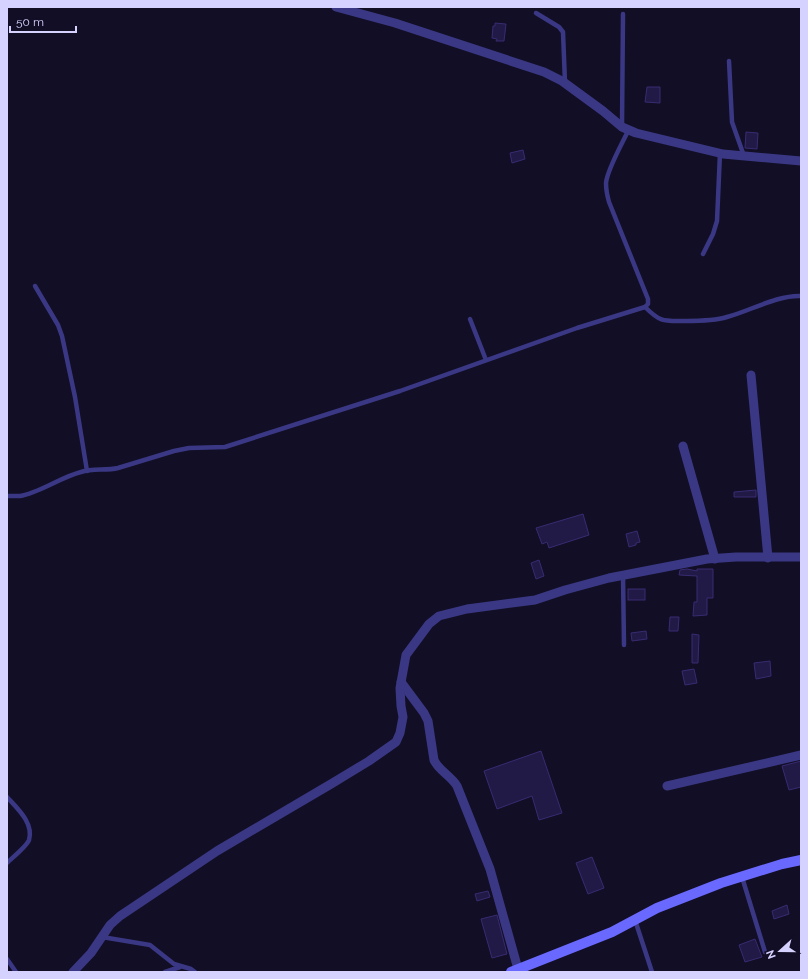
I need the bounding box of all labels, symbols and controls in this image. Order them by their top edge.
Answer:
scale bar [10,8,76,34]
text: 50 m [16,15,44,29]
north arrow [760,931,800,971]
text: N [764,948,779,961]

